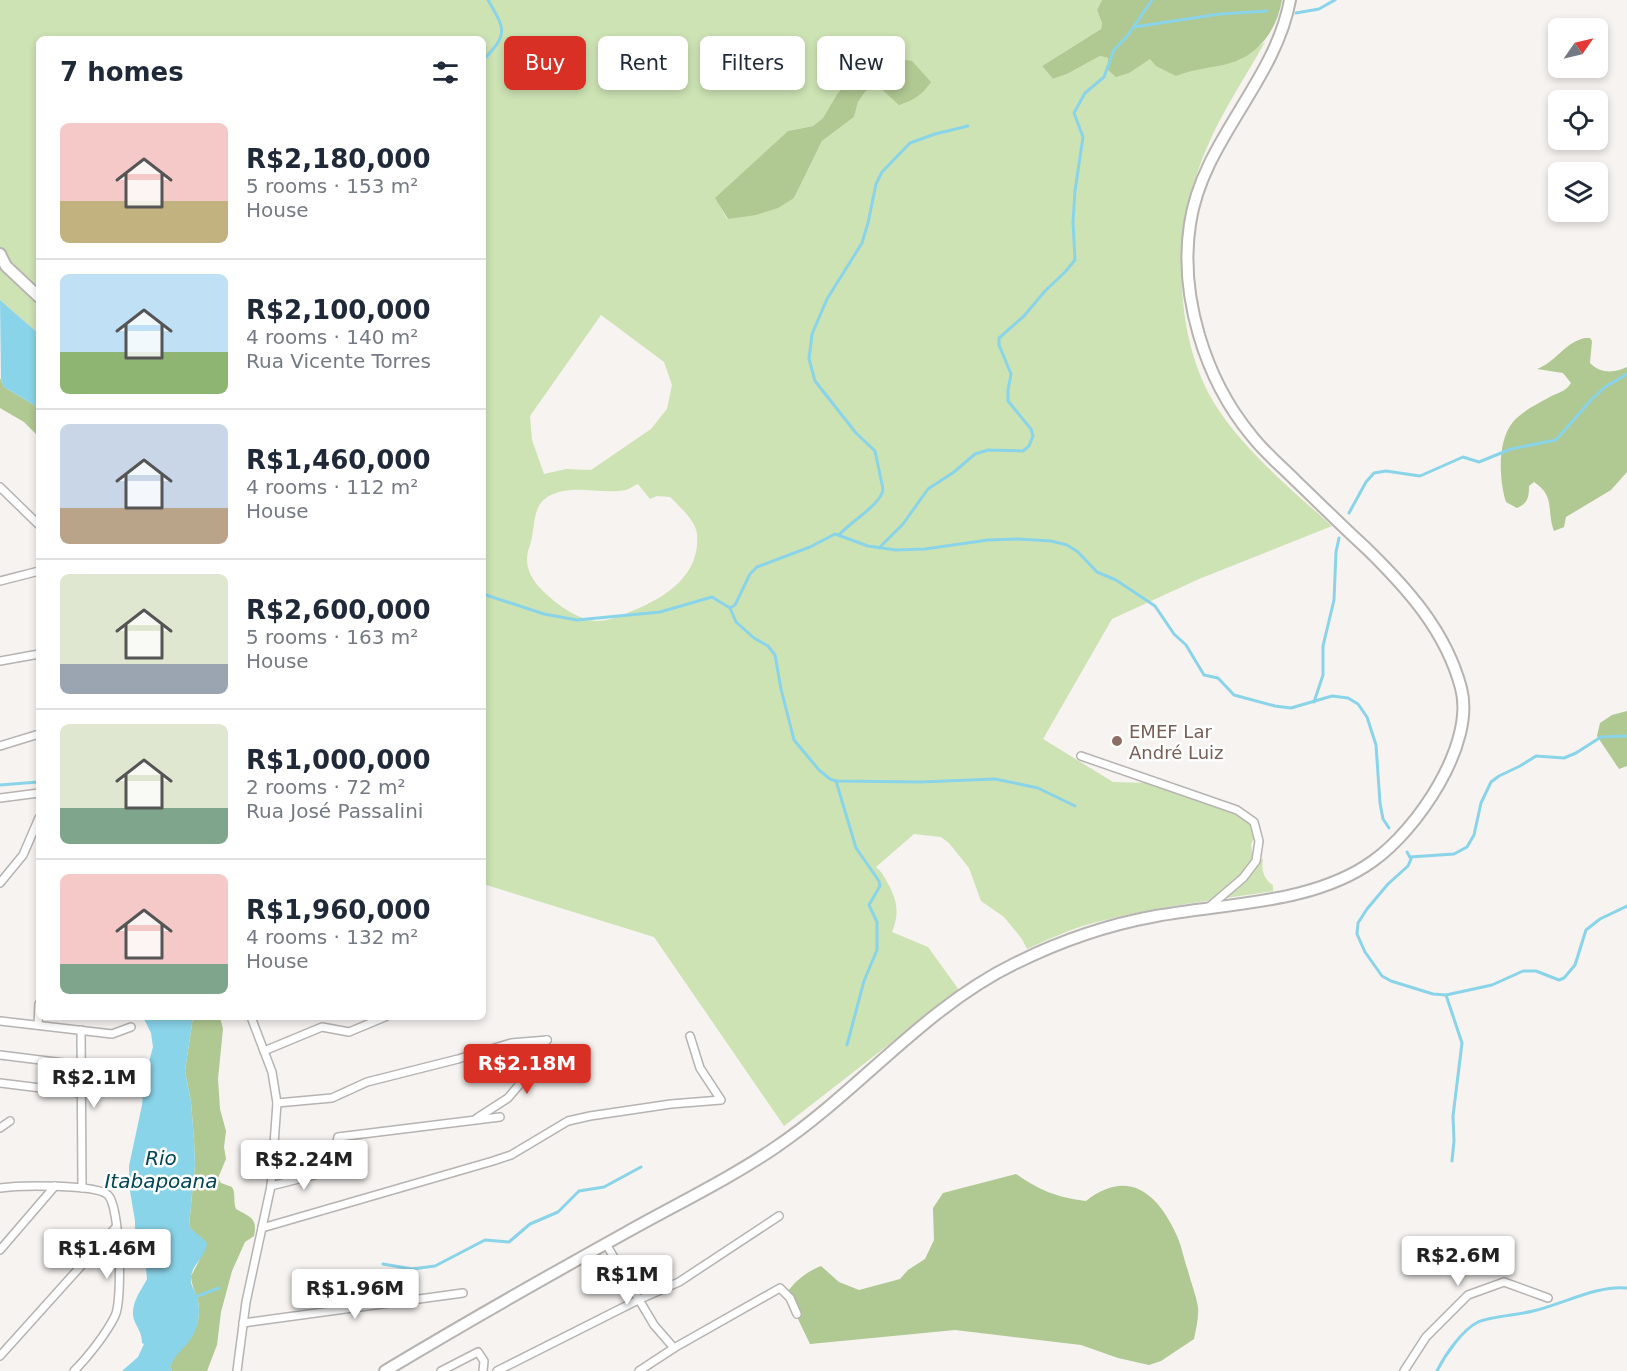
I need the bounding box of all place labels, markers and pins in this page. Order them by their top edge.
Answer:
place label: EMEF Lar André Luiz [1129,721,1224,763]
marker: EMEF Lar André Luiz [1110,734,1124,748]
pin: R$2.18M [472,1044,582,1095]
pin: R$2.1M [45,1058,143,1109]
pin: R$2.24M [249,1140,359,1191]
pin: R$1.46M [52,1229,162,1280]
pin: R$2.6M [1409,1236,1507,1287]
pin: R$1M [591,1255,663,1306]
pin: R$1.96M [300,1269,410,1320]

